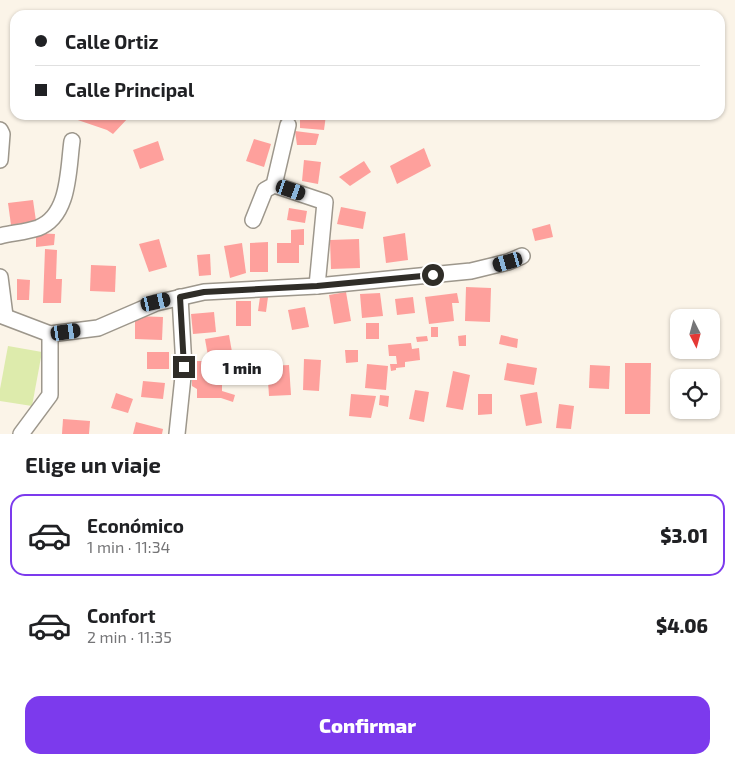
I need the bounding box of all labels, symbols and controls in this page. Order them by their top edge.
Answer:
text: Calle Ortiz [65,30,159,53]
text: Calle Principal [65,78,194,101]
car [274,178,307,202]
car [491,251,524,273]
route start [422,264,444,286]
car [139,291,172,313]
north arrow [670,309,720,359]
map controls [670,309,720,419]
car [50,322,81,342]
callout: 1 min [202,350,284,384]
route end [173,356,195,378]
text: 1 min [222,358,262,377]
button: locate [670,369,720,419]
text: Elige un viaje [25,451,161,477]
icon: car [27,513,72,558]
text: Económico [87,514,184,537]
text: $3.01 [660,524,708,547]
text: 1 min · 11:34 [87,537,170,556]
icon: car [27,603,72,648]
text: Confort [87,604,155,627]
text: $4.06 [656,614,708,637]
text: 2 min · 11:35 [87,627,172,646]
button: Confirmar [25,696,710,754]

